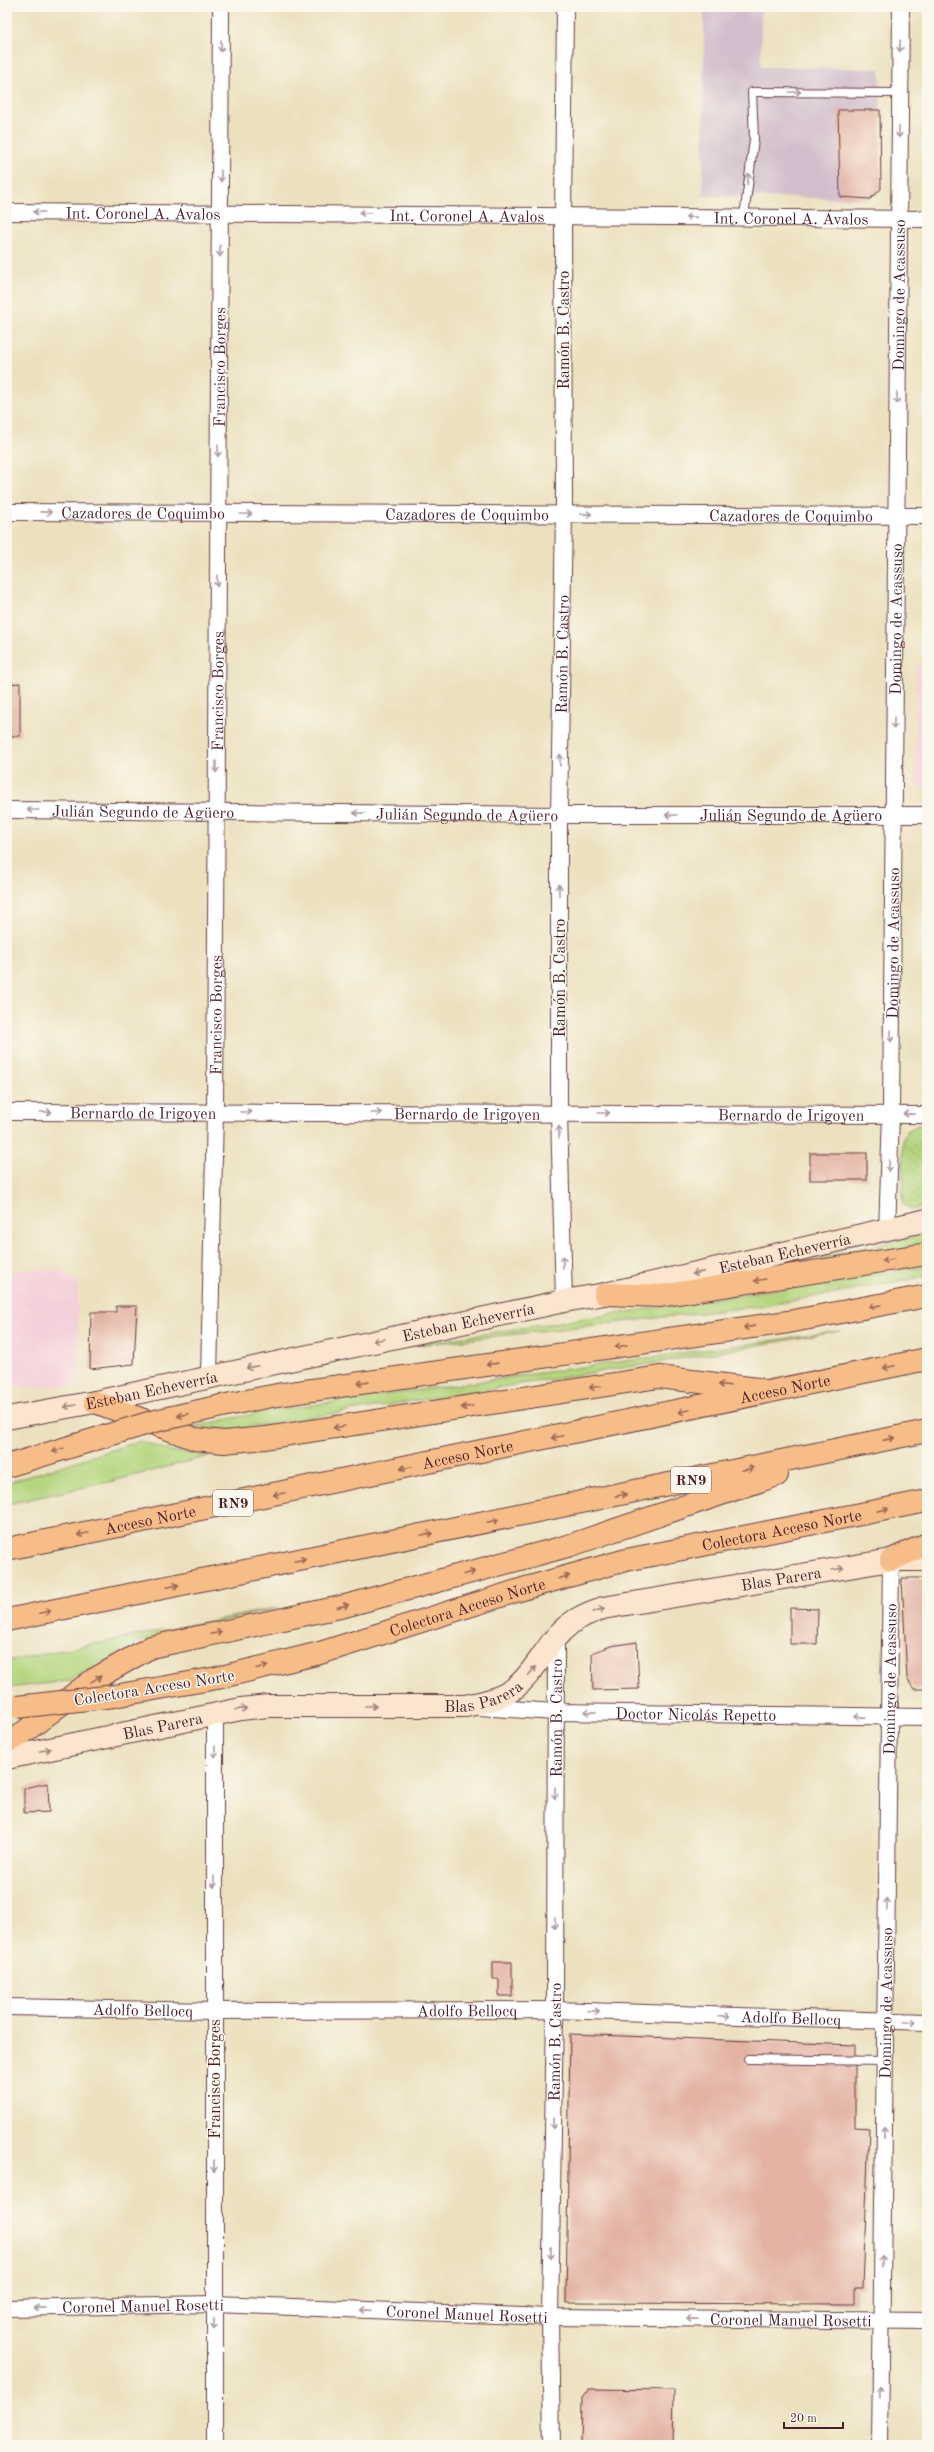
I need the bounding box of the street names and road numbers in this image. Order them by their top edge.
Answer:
street label: Int. Coronel A. Ávalos [65,203,221,224]
street label: Int. Coronel A. Ávalos [389,206,545,226]
street label: Int. Coronel A. Ávalos [713,208,869,229]
street label: Domingo de Acassuso [892,219,909,371]
street label: Ramón B. Castro [557,271,573,389]
street label: Francisco Borges [213,307,229,427]
street label: Cazadores de Coquimbo [61,506,225,523]
street label: Cazadores de Coquimbo [385,508,549,524]
street label: Cazadores de Coquimbo [709,509,873,526]
street label: Domingo de Acassuso [889,543,906,695]
street label: Ramón B. Castro [555,594,573,714]
street label: Francisco Borges [211,631,228,751]
street label: Julián Segundo de Agüero [52,804,234,822]
street label: Julián Segundo de Agüero [376,807,558,825]
street label: Julián Segundo de Agüero [700,809,882,825]
street label: Domingo de Acassuso [886,867,903,1019]
street label: Ramón B. Castro [553,919,569,1037]
street label: Francisco Borges [209,955,226,1075]
street label: Bernardo de Irigoyen [70,1106,217,1123]
street label: Bernardo de Irigoyen [394,1107,541,1124]
street label: Bernardo de Irigoyen [718,1108,865,1125]
street label: Esteban Echeverría [718,1232,853,1278]
street label: Esteban Echeverría [401,1302,536,1346]
street label: Esteban Echeverría [84,1370,219,1414]
street label: Acceso Norte [738,1373,832,1408]
street label: Acceso Norte [421,1439,515,1473]
road number: RN9 [671,1467,711,1493]
road number: RN9 [213,1490,253,1516]
street label: Acceso Norte [103,1504,197,1539]
street label: Colectora Acceso Norte [701,1508,863,1555]
street label: Blas Parera [740,1566,823,1595]
street label: Colectora Acceso Norte [388,1577,548,1641]
street label: Domingo de Acassuso [883,1603,900,1755]
street label: Ramón B. Castro [550,1659,566,1778]
street label: Colectora Acceso Norte [73,1668,236,1710]
street label: Blas Parera [444,1679,527,1716]
street label: Doctor Nicolás Repetto [615,1707,776,1725]
street label: Blas Parera [122,1711,205,1744]
street label: Domingo de Acassuso [879,1927,896,2079]
street label: Ramón B. Castro [548,1983,565,2102]
street label: Adolfo Bellocq [92,2003,193,2021]
street label: Adolfo Bellocq [417,2004,517,2020]
street label: Adolfo Bellocq [740,2010,841,2029]
street label: Francisco Borges [208,2019,224,2139]
street label: Coronel Manuel Rosetti [62,2298,224,2317]
street label: Coronel Manuel Rosetti [385,2305,548,2327]
street label: Coronel Manuel Rosetti [710,2313,872,2330]

